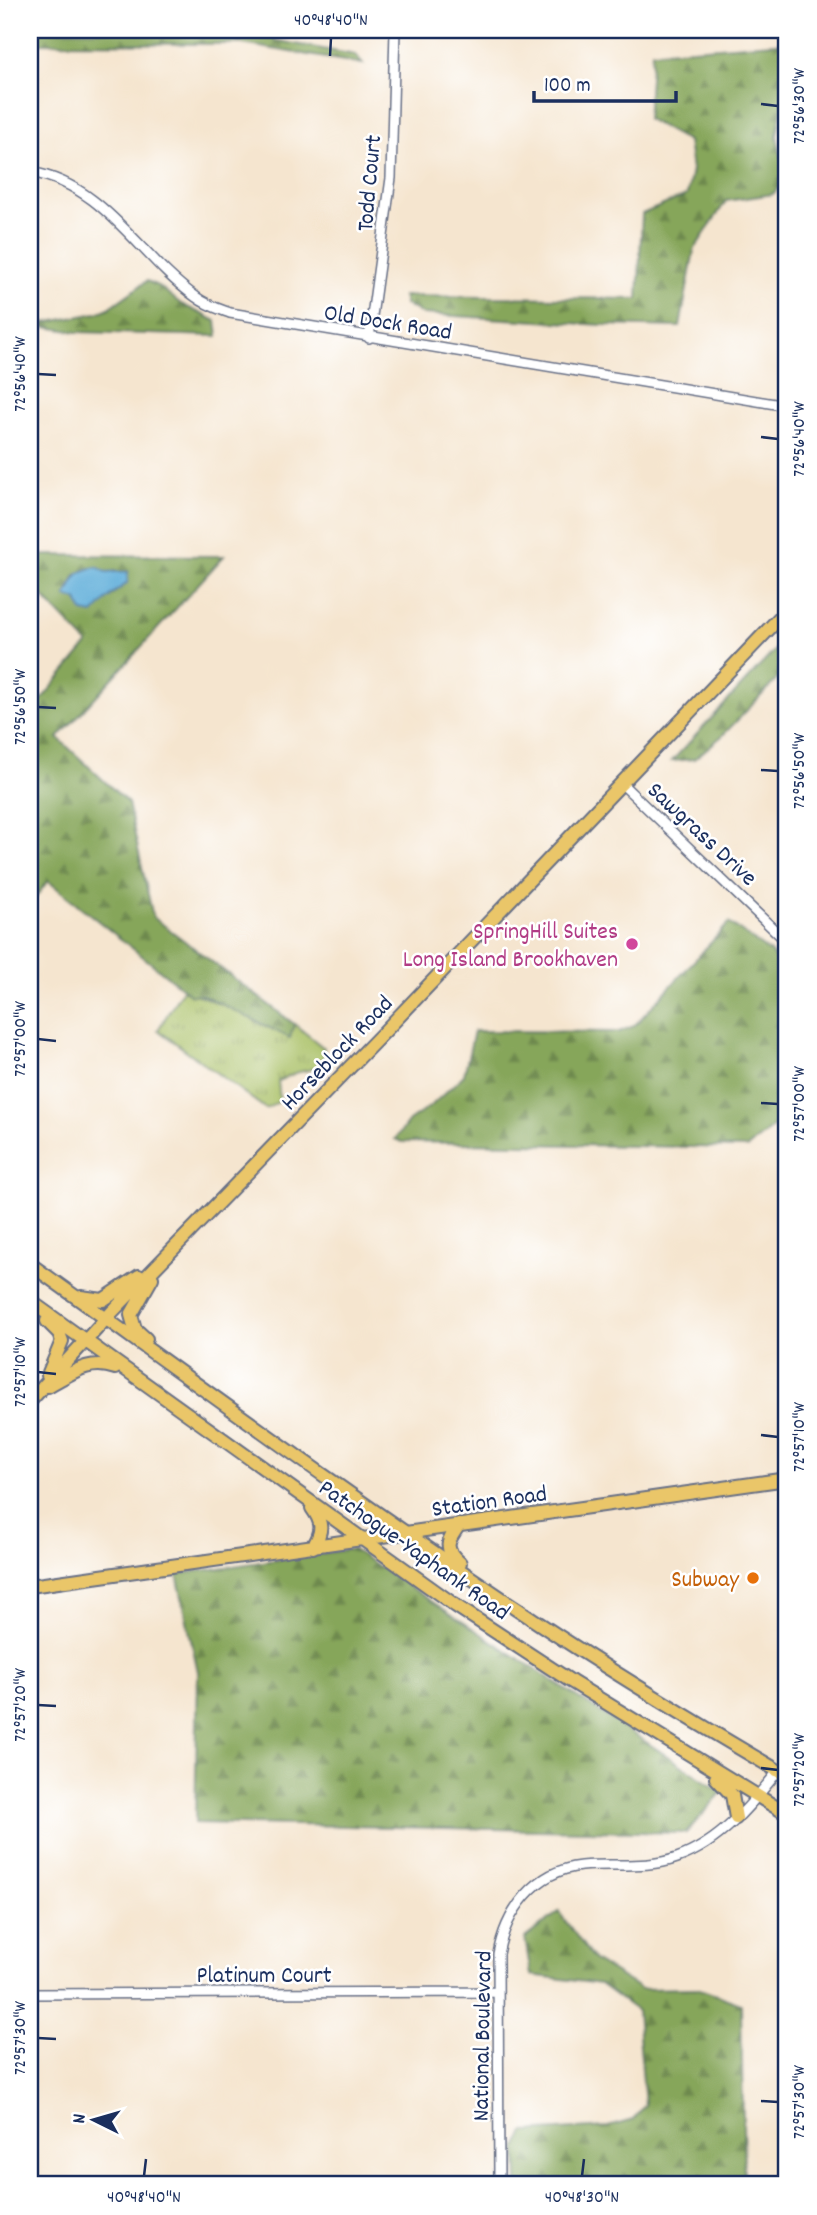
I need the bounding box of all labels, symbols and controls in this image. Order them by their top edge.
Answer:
text: 40°48'40"N [294,9,368,34]
scale bar [534,60,675,104]
text: 72°56'30"W [788,67,813,144]
text: 100 m [544,72,591,102]
street label: Todd Court [350,133,392,233]
street label: Old Dock Road [321,297,454,351]
text: 72°56'40"W [9,336,34,412]
text: 72°56'40"W [788,401,813,477]
text: 72°56'50"W [9,668,34,745]
text: 72°56'50"W [788,732,813,809]
street label: Sawgrass Drive [638,775,764,895]
place label: SpringHill Suites Long Island Brookhaven [403,916,618,978]
marker: SpringHill Suites Long Island Brookhaven [624,936,640,952]
street label: Horseblock Road [274,989,402,1120]
text: 72°57'00"W [9,1000,34,1077]
text: 72°57'00"W [788,1065,813,1142]
text: 72°57'10"W [9,1336,34,1407]
text: 72°57'10"W [788,1401,813,1472]
street label: Patchogue-Yaphank Road [311,1473,516,1630]
street label: Station Road [430,1478,549,1528]
place label: Subway [671,1564,740,1598]
marker: Subway [745,1570,761,1586]
text: 72°57'20"W [9,1667,34,1742]
text: 72°57'20"W [788,1732,813,1807]
street label: National Boulevard [466,1950,502,2122]
street label: Platinum Court [196,1960,332,1994]
text: 72°57'30"W [9,2000,34,2075]
text: 72°57'30"W [788,2064,813,2139]
north arrow [60,2086,130,2156]
text: N [67,2113,94,2125]
text: 40°48'40"N [107,2186,181,2211]
text: 40°48'30"N [545,2186,619,2211]

